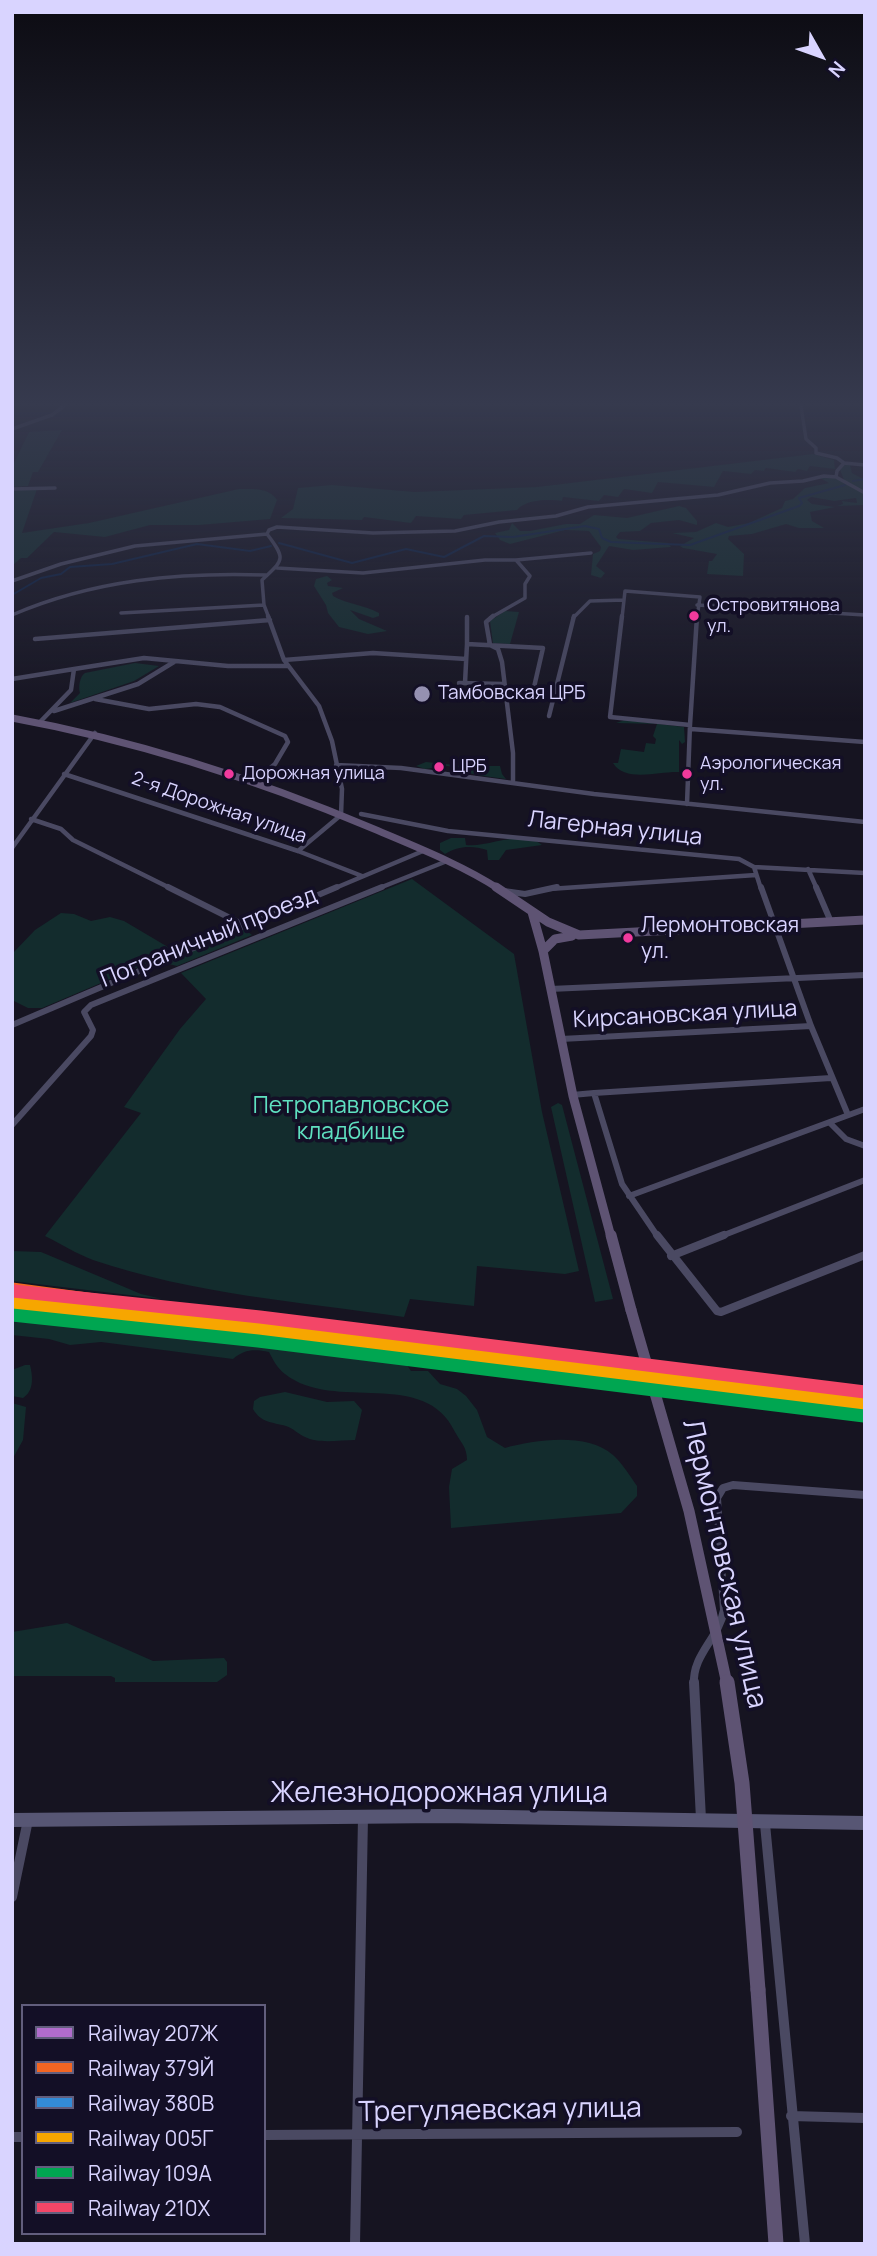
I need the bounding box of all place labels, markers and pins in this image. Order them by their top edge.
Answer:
place label: Островитянова ул. [707,595,840,638]
marker: Островитянова ул. [687,609,701,623]
place label: Тамбовская ЦРБ [438,683,586,705]
marker: Тамбовская ЦРБ [412,684,432,704]
place label: Аэрологическая ул. [700,753,841,796]
place label: ЦРБ [452,756,487,778]
marker: ЦРБ [432,760,446,774]
place label: Дорожная улица [242,763,385,785]
marker: Дорожная улица [222,767,236,781]
marker: Аэрологическая ул. [680,767,694,781]
place label: Лермонтовская ул. [641,913,799,963]
marker: Лермонтовская ул. [621,931,635,945]

